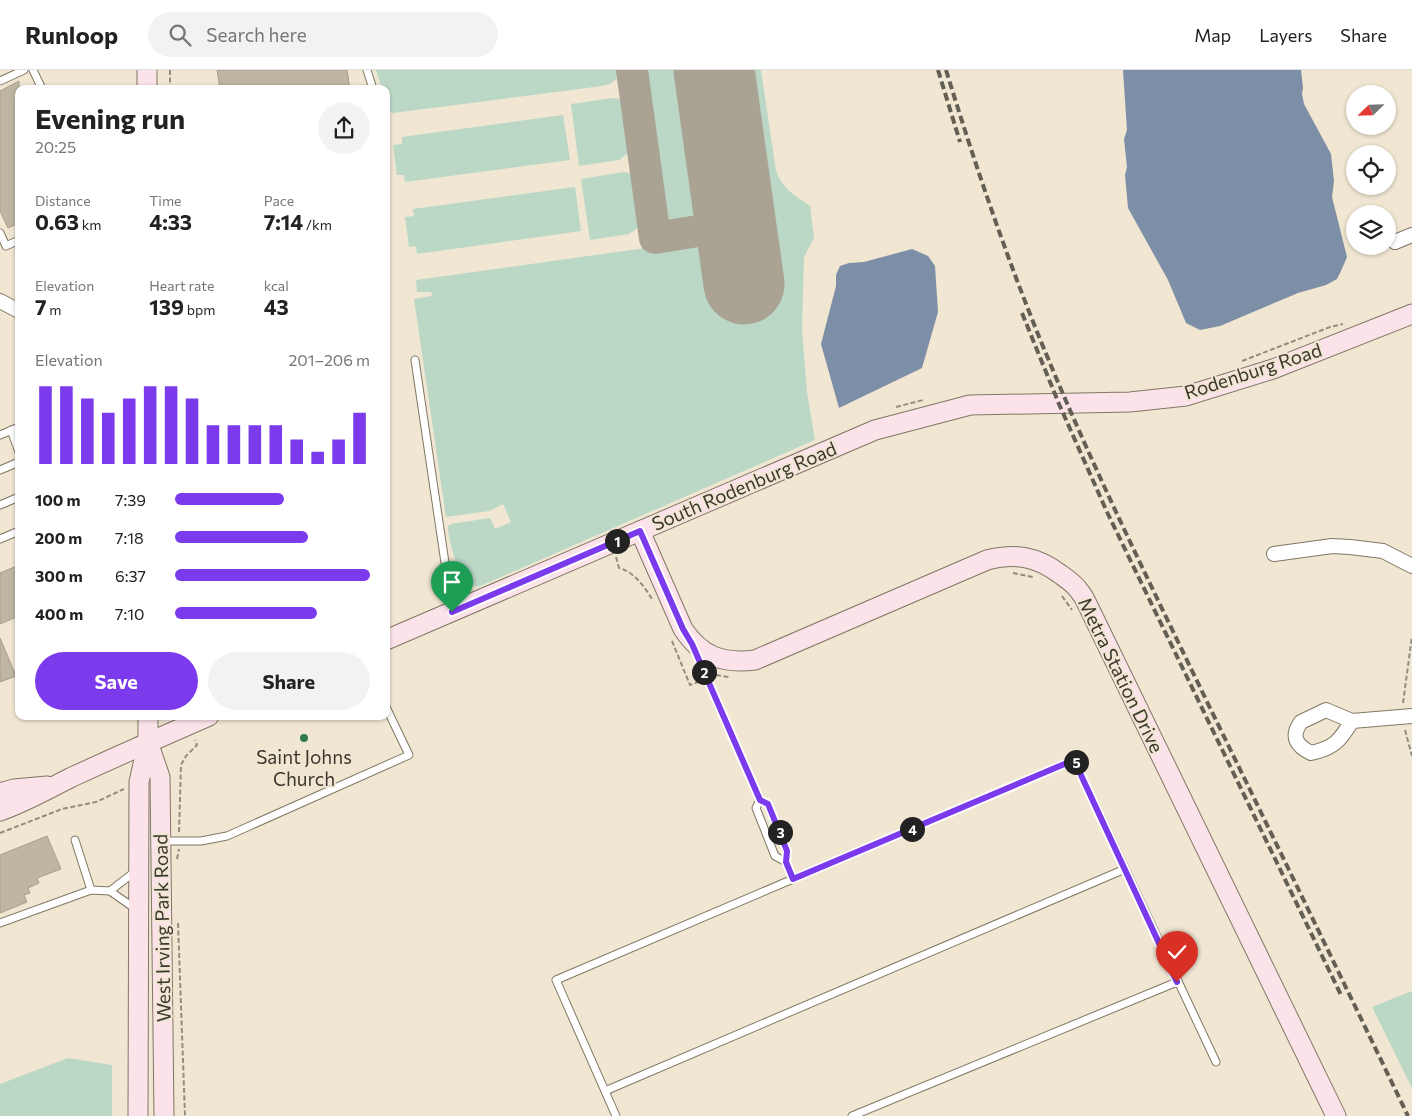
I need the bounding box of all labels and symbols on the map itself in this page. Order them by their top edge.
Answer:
north arrow [1346,85,1396,135]
street label: Rodenburg Road [1181,337,1324,404]
street label: South Rodenburg Road [648,436,840,535]
pin: 1 [604,528,630,554]
pin [431,561,473,612]
street label: Metra Station Drive [1074,593,1169,756]
pin: 2 [692,660,716,684]
marker: Saint Johns Church [298,732,310,744]
place label: Saint Johns Church [256,745,352,790]
pin: 5 [1064,750,1088,774]
pin: 4 [900,816,924,842]
pin: 3 [768,820,792,844]
street label: West Irving Park Road [148,834,175,1022]
pin [1156,931,1198,982]

